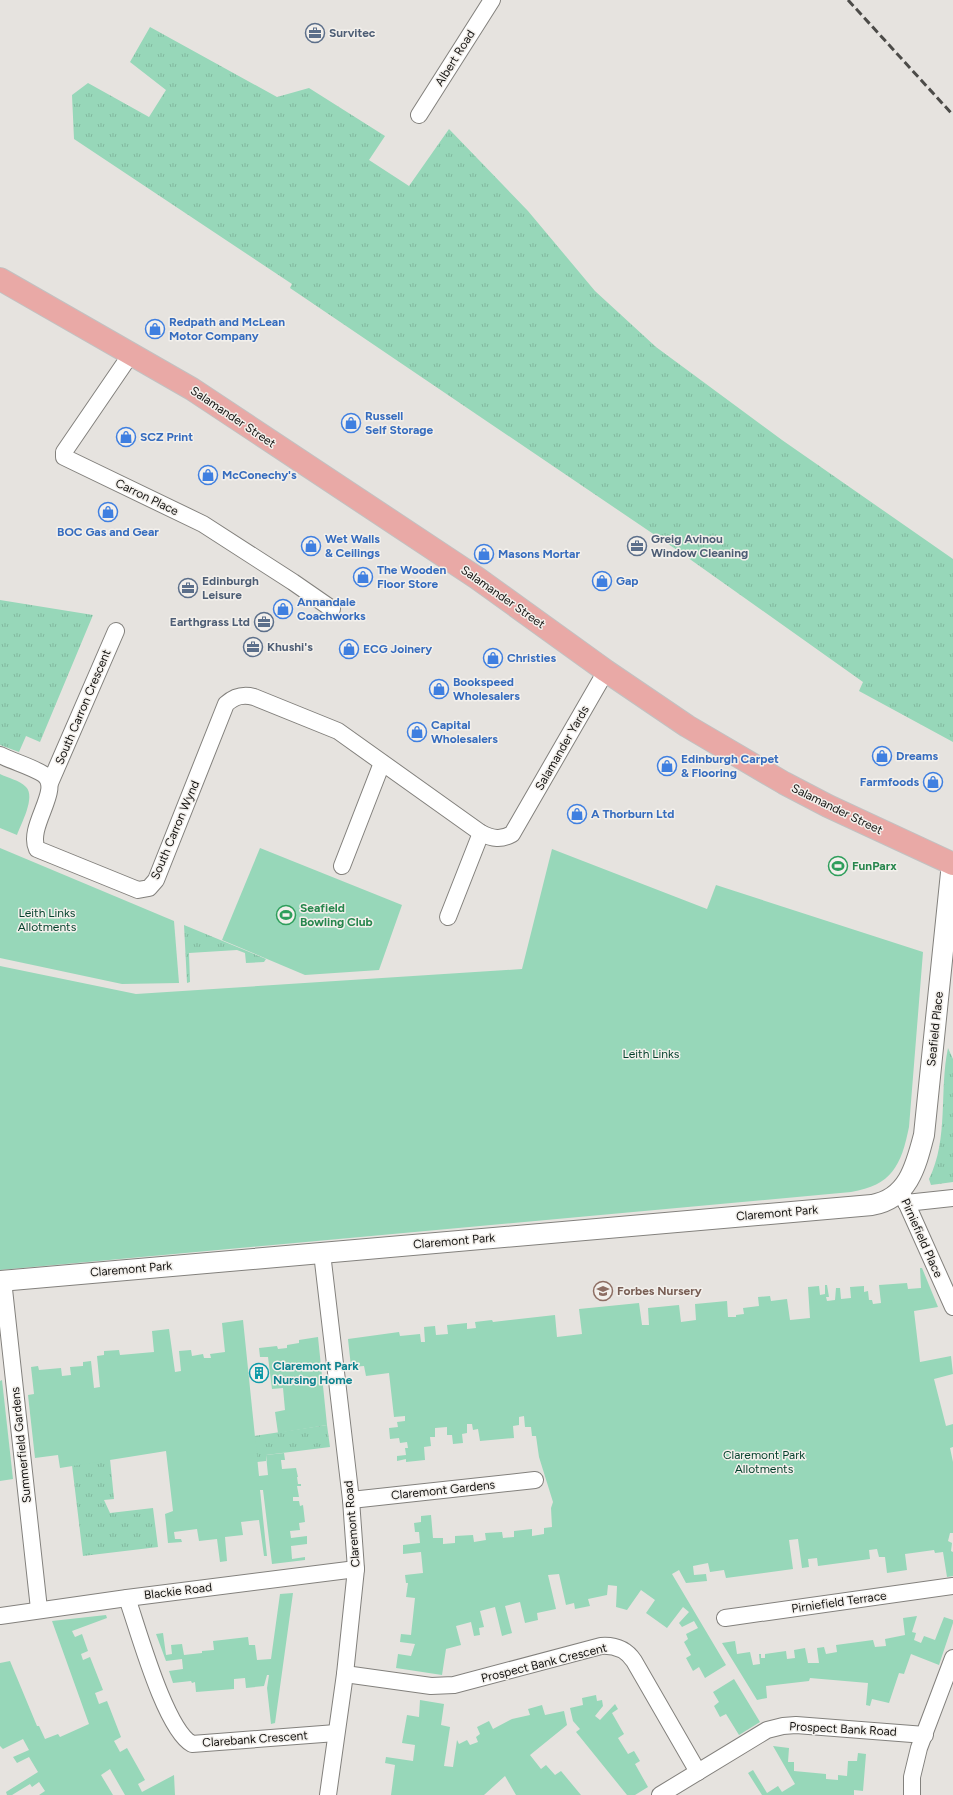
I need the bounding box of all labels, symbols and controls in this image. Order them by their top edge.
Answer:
office icon: Survitec [304,22,326,44]
place label: Survitec [329,26,376,40]
street label: Albert Road [432,27,478,89]
place label: Redpath and McLean Motor Company [169,315,285,343]
shop icon: Redpath and McLean Motor Company [144,318,166,340]
street label: Salamander Street [188,383,279,451]
place label: Russell Self Storage [365,409,434,437]
shop icon: Russell Self Storage [340,412,362,434]
shop icon: SCZ Print [115,426,137,448]
place label: SCZ Print [140,430,193,444]
shop icon: McConechy's [197,464,219,486]
place label: McConechy's [222,468,297,482]
street label: Carron Place [113,476,181,518]
shop icon: BOC Gas and Gear [97,501,119,523]
place label: BOC Gas and Gear [57,525,159,539]
place label: Wet Walls & Ceilings [325,532,380,560]
place label: Greig Avinou Window Cleaning [651,532,748,560]
shop icon: Wet Walls & Ceilings [300,535,322,557]
office icon: Greig Avinou Window Cleaning [626,535,648,557]
shop icon: Masons Mortar [473,543,495,565]
place label: Masons Mortar [498,547,580,561]
place label: The Wooden Floor Store [377,563,446,591]
street label: Salamander Street [458,563,548,632]
shop icon: The Wooden Floor Store [352,566,374,588]
shop icon: Gap [591,570,613,592]
place label: Edinburgh Leisure [202,574,259,602]
place label: Gap [616,574,639,588]
office icon: Edinburgh Leisure [177,577,199,599]
place label: Annandale Coachworks [297,595,366,623]
shop icon: Annandale Coachworks [272,598,294,620]
office icon: Earthgrass Ltd [253,611,275,633]
place label: Earthgrass Ltd [170,615,250,629]
office icon: Khushi's [242,636,264,658]
shop icon: ECG Joinery [338,638,360,660]
place label: Khushi's [267,640,313,654]
place label: ECG Joinery [363,642,432,656]
street label: South Carron Crescent [52,647,114,767]
shop icon: Christies [482,647,504,669]
place label: Christies [507,651,556,665]
place label: Bookspeed Wholesalers [453,675,520,703]
shop icon: Bookspeed Wholesalers [428,678,450,700]
street label: Salamander Yards [532,703,592,793]
place label: Capital Wholesalers [431,718,498,746]
shop icon: Capital Wholesalers [406,721,428,743]
shop icon: Dreams [871,745,893,767]
place label: Dreams [896,749,938,763]
place label: Edinburgh Carpet & Flooring [681,752,779,780]
shop icon: Edinburgh Carpet & Flooring [656,755,678,777]
shop icon: Farmfoods [922,771,944,793]
place label: Farmfoods [860,775,919,789]
street label: South Carron Wynd [148,778,202,882]
street label: Salamander Street [789,781,885,837]
shop icon: A Thorburn Ltd [566,803,588,825]
place label: A Thorburn Ltd [591,807,674,821]
sports icon: FunParx [827,855,849,877]
place label: FunParx [852,859,897,873]
place label: Seafield Bowling Club [300,901,373,929]
sports icon: Seafield Bowling Club [275,904,297,926]
park label: Leith Links Allotments [18,906,77,934]
street label: Seafield Place [924,990,946,1067]
park label: Leith Links [623,1047,680,1061]
street label: Pirniefield Place [898,1196,946,1280]
street label: Claremont Park [735,1202,819,1224]
street label: Claremont Park [412,1230,496,1252]
street label: Claremont Park [89,1258,173,1280]
school or university icon: Forbes Nursery [592,1280,614,1302]
place label: Forbes Nursery [617,1284,702,1298]
place label: Claremont Park Nursing Home [273,1359,359,1387]
building icon: Claremont Park Nursing Home [248,1362,270,1384]
street label: Summerfield Gardens [8,1386,34,1504]
park label: Claremont Park Allotments [723,1448,805,1476]
street label: Claremont Gardens [390,1478,496,1502]
street label: Claremont Road [341,1480,363,1568]
street label: Blackie Road [143,1580,213,1602]
street label: Pirniefield Terrace [791,1588,888,1616]
street label: Prospect Bank Crescent [480,1640,609,1685]
street label: Prospect Bank Road [789,1719,897,1739]
street label: Clarebank Crescent [202,1728,309,1750]

